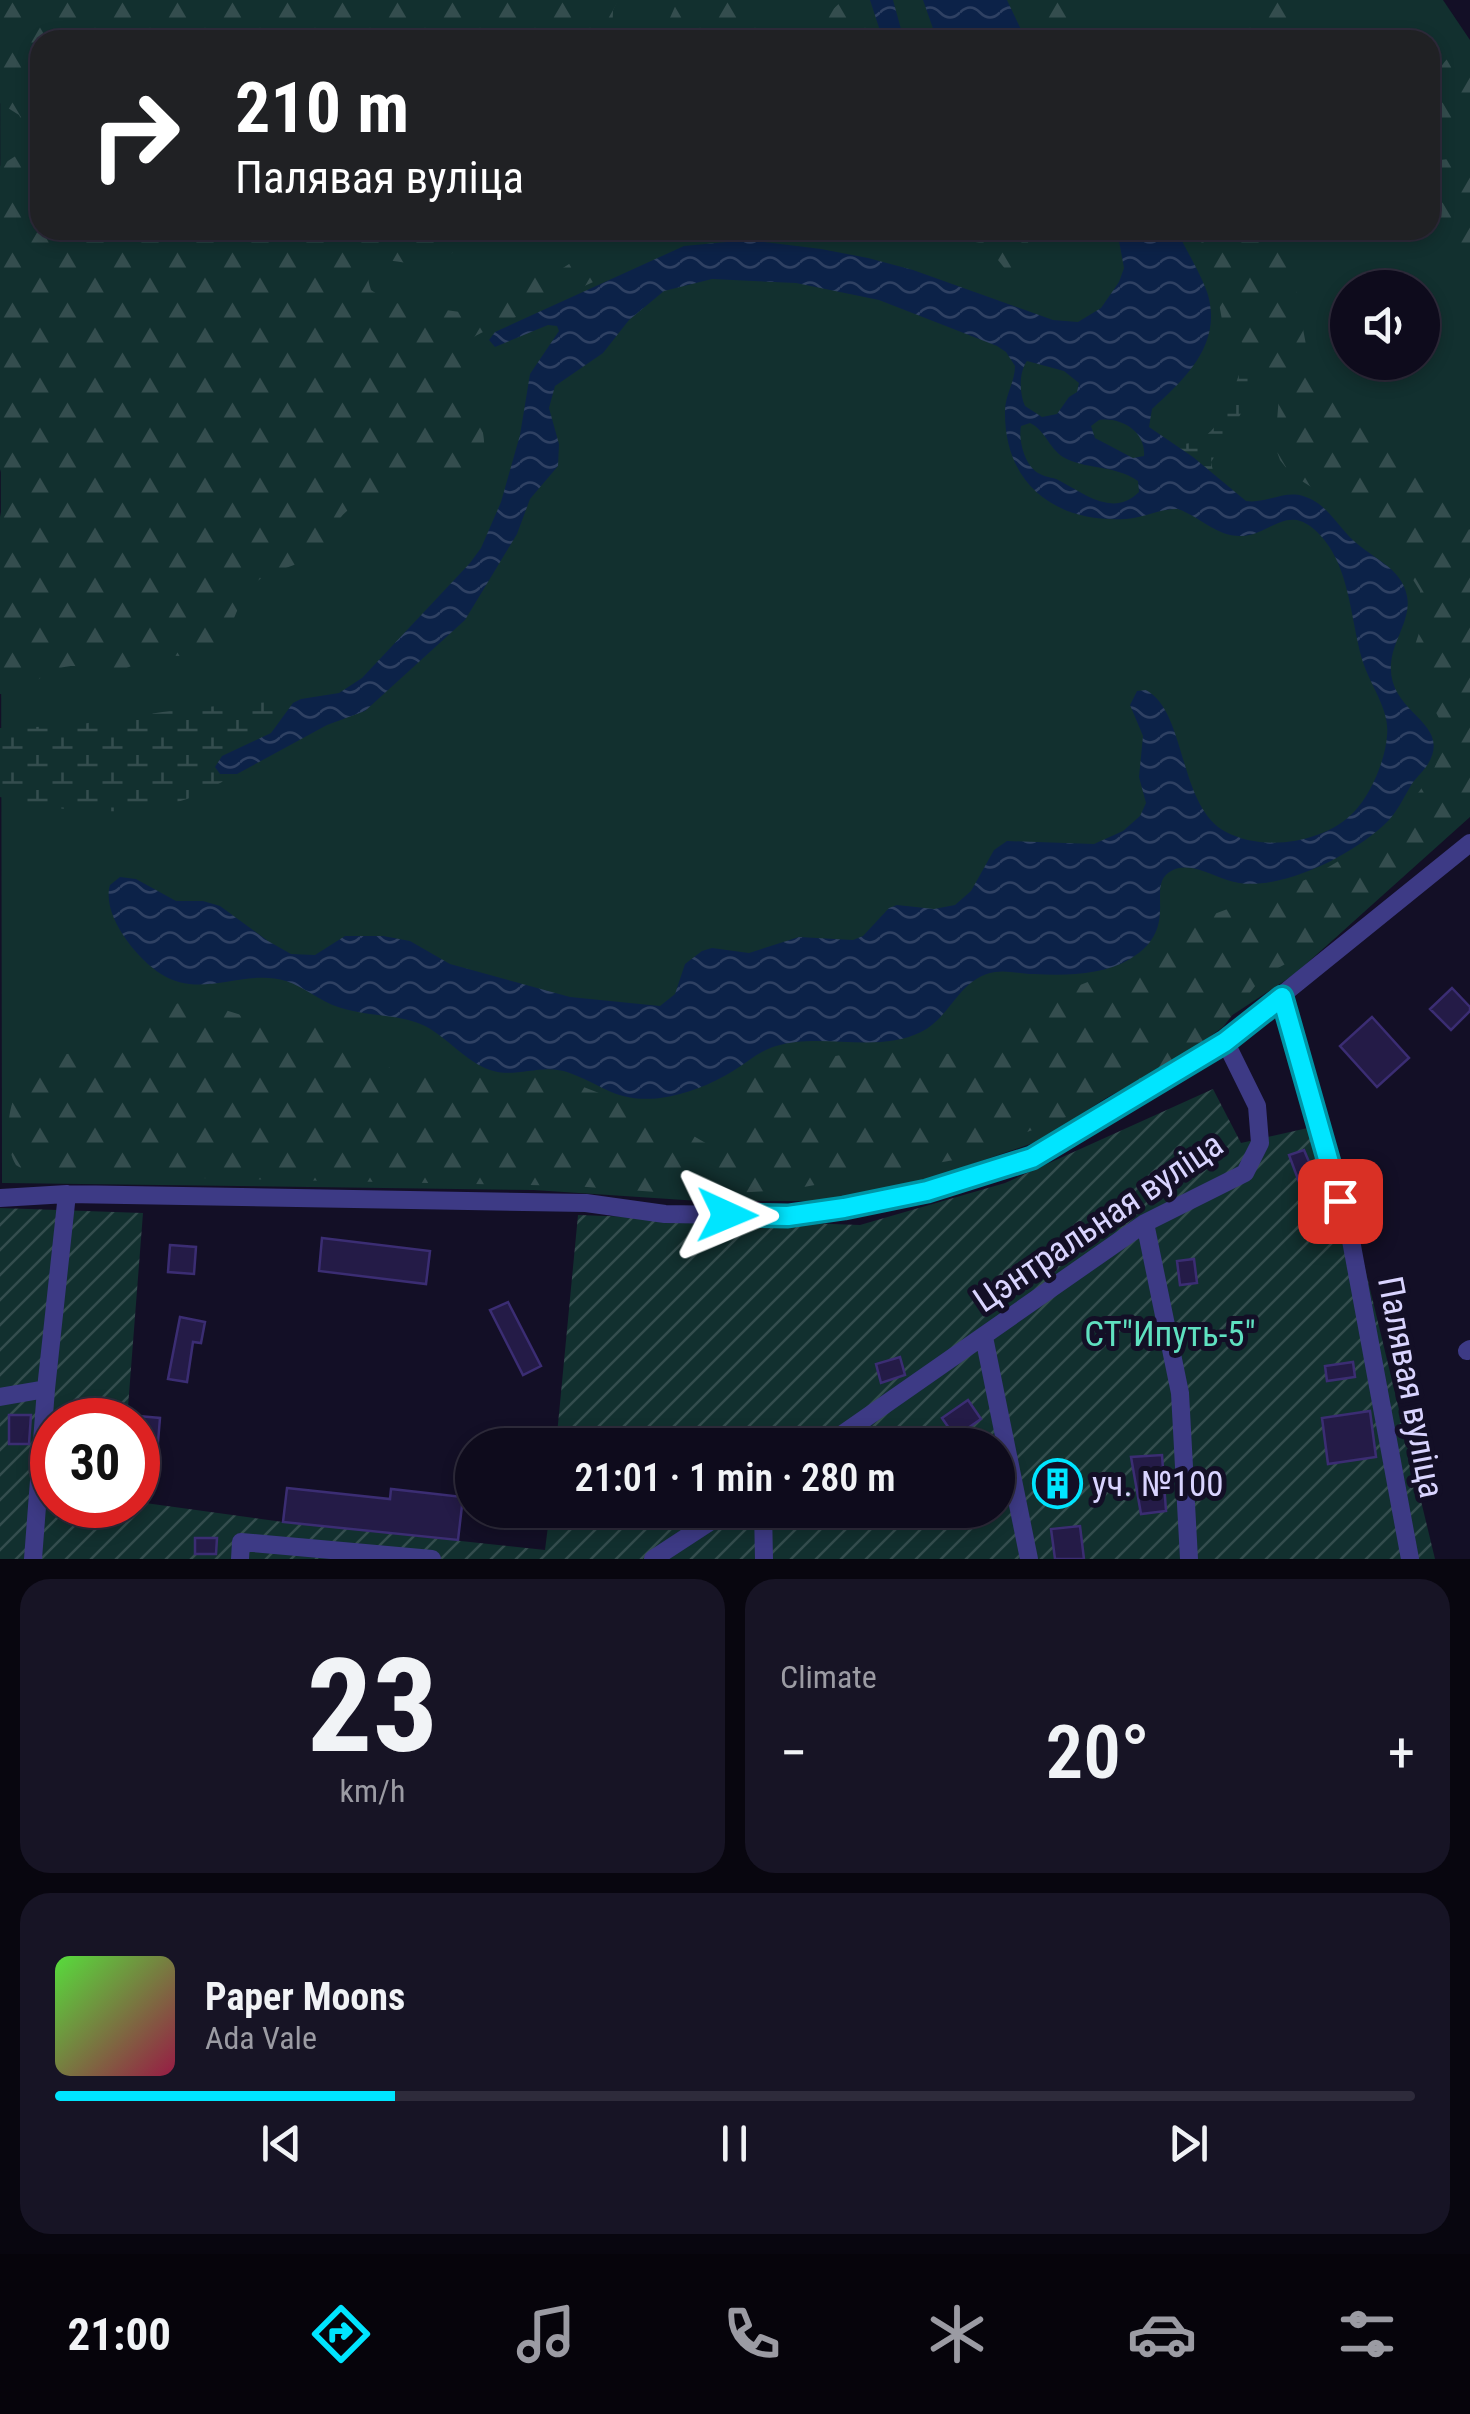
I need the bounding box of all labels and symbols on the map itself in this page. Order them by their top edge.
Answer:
street label: Цэнтральная вуліца [966,1124,1231,1321]
pin [1298,1159,1383,1244]
position arrow [675,1163,779,1267]
street label: Палявая вуліца [1369,1273,1452,1501]
park label: СТ"Ипуть-5" [1084,1314,1256,1355]
speed limit sign: 30 [30,1398,160,1528]
building icon: уч. №100 [1031,1458,1083,1510]
place label: уч. №100 [1092,1464,1224,1505]

